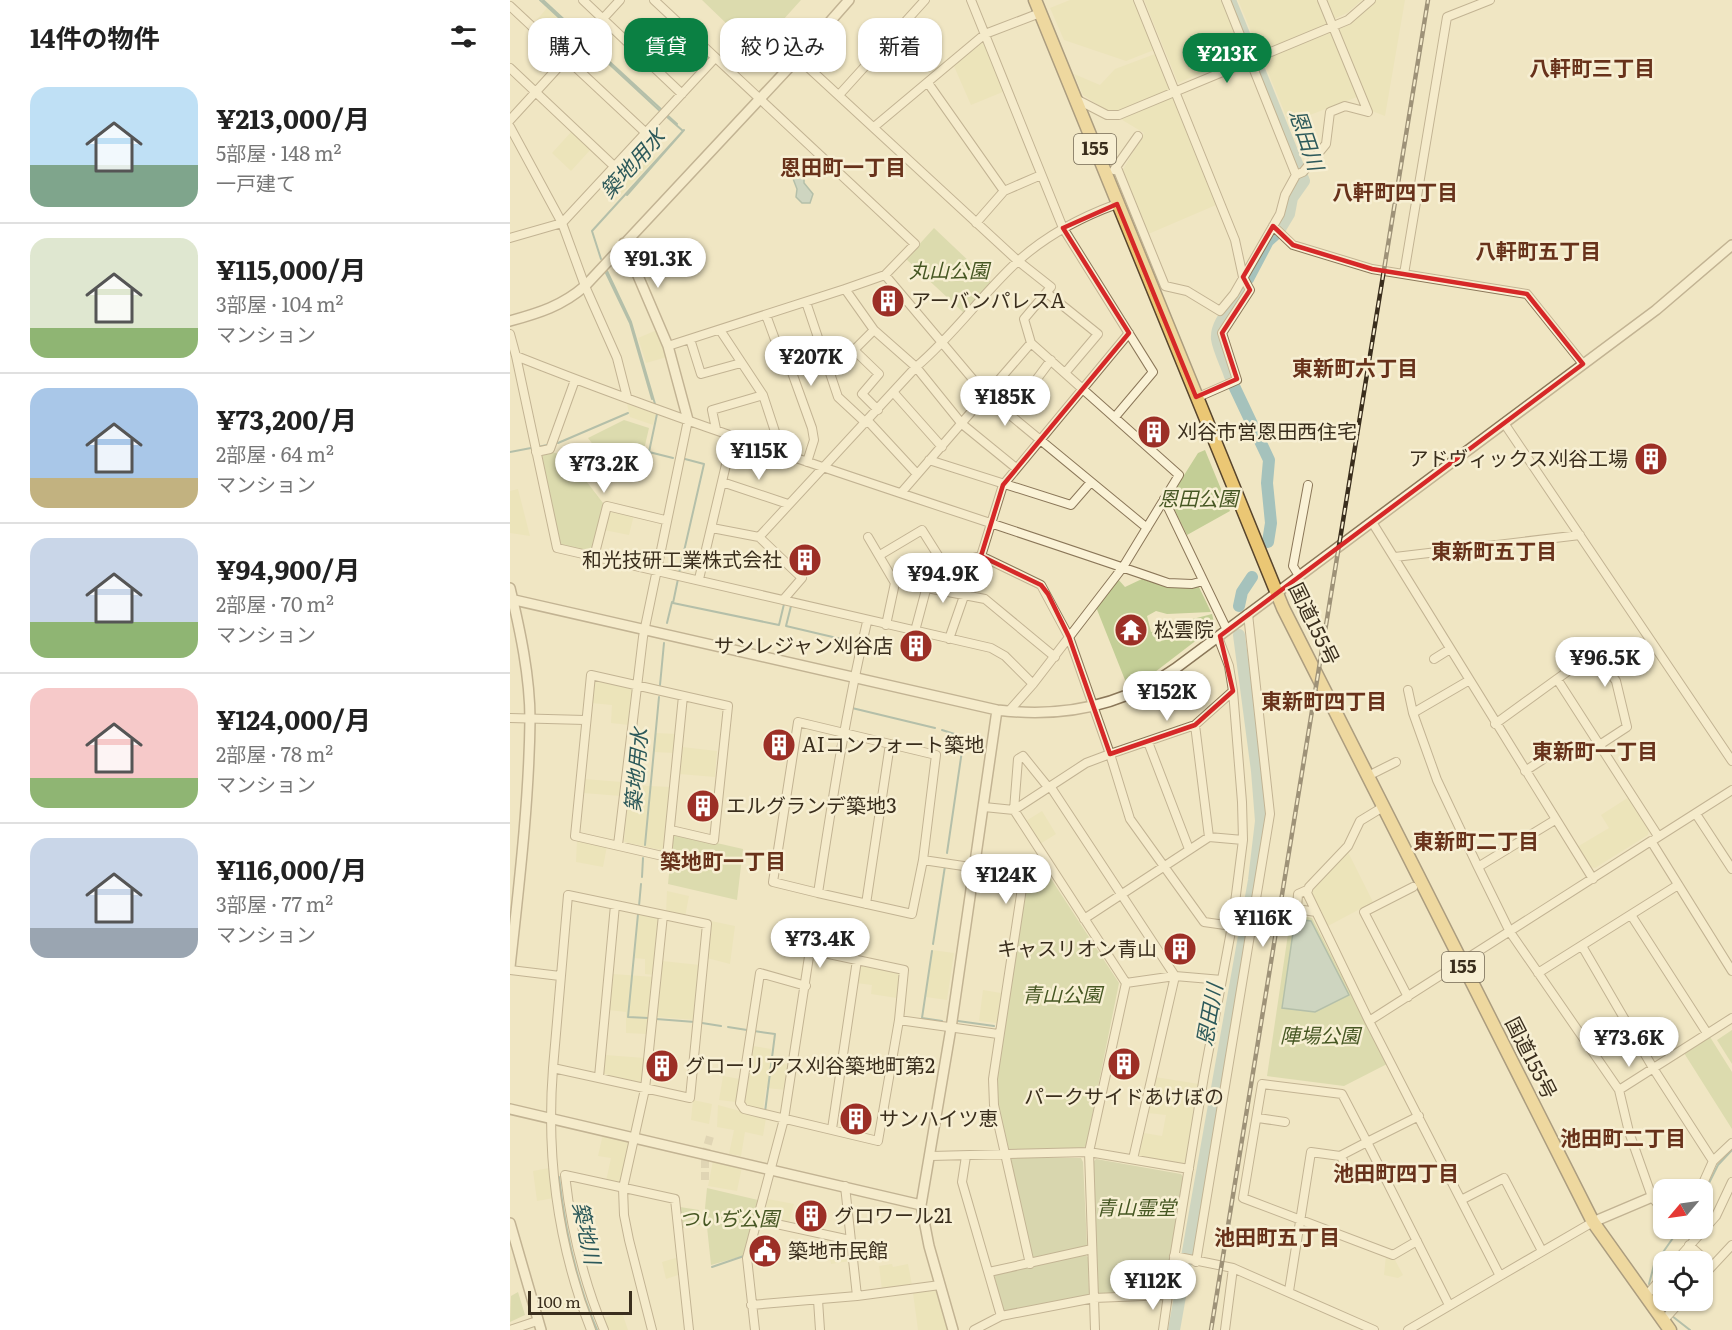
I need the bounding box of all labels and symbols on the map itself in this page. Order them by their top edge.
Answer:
pin: ¥213K [1185,33,1269,84]
district label: 八軒町三丁目 [1529,51,1655,82]
water label: 恩田川 [1283,104,1334,176]
water label: 築地用水 [592,119,672,204]
road number: 155 [1074,134,1116,164]
district label: 恩田町一丁目 [780,150,906,181]
district label: 八軒町四丁目 [1332,175,1458,206]
district label: 八軒町五丁目 [1475,234,1601,265]
pin: ¥91.3K [609,238,707,289]
park label: 丸山公園 [909,254,992,284]
building icon: アーバンパレスA [870,283,906,319]
place label: アーバンパレスA [911,284,1066,314]
pin: ¥207K [769,336,853,387]
district label: 東新町六丁目 [1292,351,1418,382]
pin: ¥185K [963,376,1047,427]
building icon: 刈谷市営恩田西住宅 [1136,414,1172,450]
place label: 刈谷市営恩田西住宅 [1177,415,1357,445]
pin: ¥115K [717,430,801,481]
building icon: アドヴィックス刈谷工場 [1633,441,1669,477]
place label: アドヴィックス刈谷工場 [1409,442,1628,472]
pin: ¥73.2K [555,443,653,494]
park label: 恩田公園 [1158,482,1241,512]
district label: 東新町五丁目 [1431,534,1557,565]
building icon: 和光技研工業株式会社 [787,542,823,578]
place label: 和光技研工業株式会社 [582,543,782,573]
pin: ¥94.9K [894,553,992,604]
street label: 国道155号 [1283,577,1349,669]
temple icon: 松雲院 [1113,612,1149,648]
place label: 松雲院 [1154,613,1214,643]
building icon: サンレジャン刈谷店 [898,628,934,664]
place label: サンレジャン刈谷店 [714,629,893,659]
pin: ¥96.5K [1556,637,1654,688]
pin: ¥152K [1125,671,1209,722]
district label: 東新町四丁目 [1261,684,1387,715]
water label: 築地用水 [615,725,654,813]
building icon: AIコンフォート築地 [761,727,797,763]
place label: AIコンフォート築地 [802,728,984,758]
district label: 東新町一丁目 [1532,734,1658,765]
building icon: エルグランデ築地3 [685,788,721,824]
place label: エルグランデ築地3 [726,789,897,819]
district label: 東新町二丁目 [1413,824,1539,855]
district label: 築地町一丁目 [660,844,786,875]
pin: ¥124K [964,854,1048,905]
pin: ¥116K [1221,897,1305,948]
pin: ¥73.4K [771,918,869,969]
building icon: キャスリオン青山 [1162,931,1198,967]
place label: キャスリオン青山 [997,932,1157,962]
road number: 155 [1442,952,1484,982]
park label: 青山公園 [1022,978,1105,1008]
water label: 恩田川 [1187,979,1229,1048]
street label: 国道155号 [1499,1011,1566,1103]
pin: ¥73.6K [1580,1017,1678,1068]
park label: 陣場公園 [1280,1019,1363,1049]
building icon: パークサイドあけぼの [1106,1046,1142,1082]
building icon: グローリアス刈谷築地町第2 [644,1048,680,1084]
place label: グローリアス刈谷築地町第2 [685,1049,935,1079]
place label: パークサイドあけぼの [1024,1080,1224,1110]
building icon: サンハイツ恵 [838,1101,874,1137]
place label: サンハイツ恵 [879,1102,999,1132]
district label: 池田町二丁目 [1560,1121,1686,1152]
district label: 池田町四丁目 [1333,1156,1459,1187]
north arrow [1653,1179,1713,1239]
park label: 青山霊堂 [1096,1191,1179,1221]
water label: 築地川 [567,1198,611,1268]
building icon: グロワール21 [793,1198,829,1234]
place label: グロワール21 [834,1199,952,1229]
park label: ついぢ公園 [679,1202,782,1232]
district label: 池田町五丁目 [1214,1220,1340,1251]
public building icon: 築地市民館 [747,1233,783,1269]
place label: 築地市民館 [788,1234,888,1264]
pin: ¥112K [1111,1260,1195,1311]
scale bar [528,1288,632,1316]

